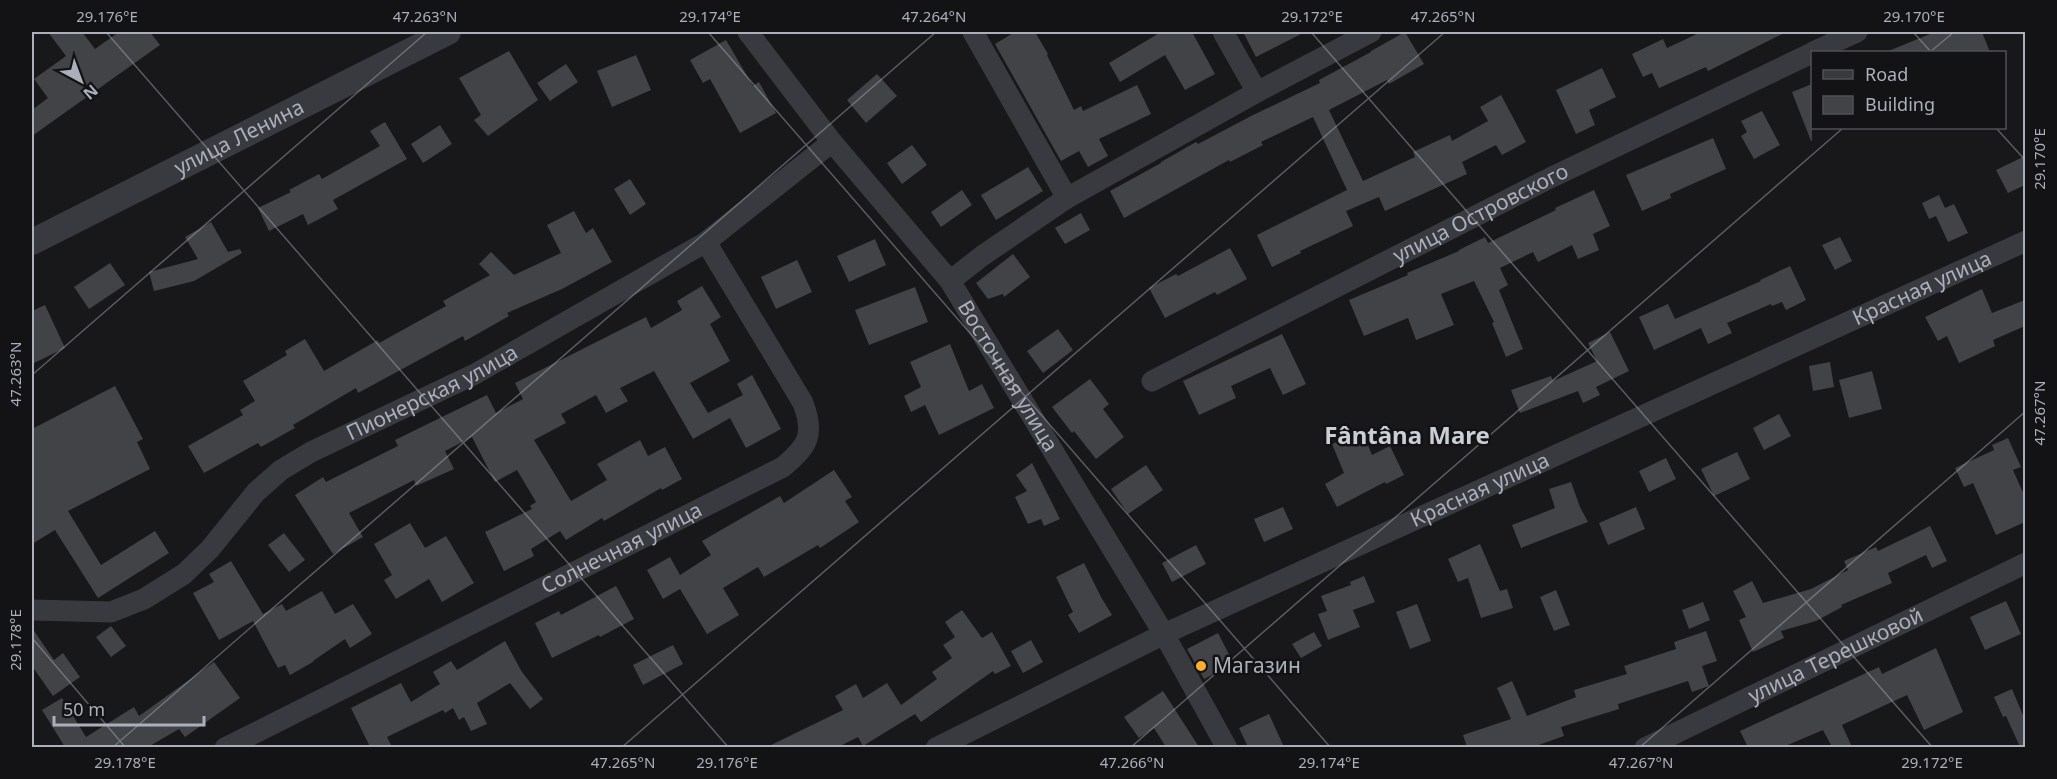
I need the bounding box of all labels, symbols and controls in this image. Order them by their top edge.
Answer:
text: 29.176°E [76,6,138,26]
text: 47.263°N [393,6,457,26]
text: 29.174°E [679,6,741,26]
text: 47.264°N [902,6,966,26]
text: 29.172°E [1281,6,1343,26]
text: 47.265°N [1411,6,1475,26]
text: 29.170°E [1883,6,1945,26]
north arrow [51,51,111,111]
legend [1811,51,2006,129]
text: Road [1865,62,1908,86]
text: N [79,80,103,105]
street label: улица Ленина [169,92,308,181]
text: Building [1865,92,1935,116]
text: 29.170°E [2029,128,2049,190]
street label: улица Островского [1388,156,1573,269]
street label: Красная улица [1848,244,1996,331]
street label: Восточная улица [952,295,1065,457]
street label: Пионерская улица [341,338,522,446]
text: 47.263°N [5,342,25,406]
text: 47.267°N [2029,381,2049,445]
district label: Fântâna Mare [1324,418,1490,451]
street label: Красная улица [1405,445,1553,533]
street label: Солнечная улица [536,495,706,600]
street label: улица Терешковой [1743,600,1927,709]
text: 29.178°E [5,609,25,671]
place label: Магазин [1213,651,1301,679]
marker: Магазин [1194,659,1208,673]
scale bar [54,689,204,727]
text: 50 m [63,697,105,721]
text: 29.178°E [94,752,156,772]
text: 47.265°N [591,752,655,772]
text: 29.176°E [696,752,758,772]
text: 47.266°N [1100,752,1164,772]
text: 29.174°E [1298,752,1360,772]
text: 47.267°N [1609,752,1673,772]
text: 29.172°E [1901,752,1963,772]

